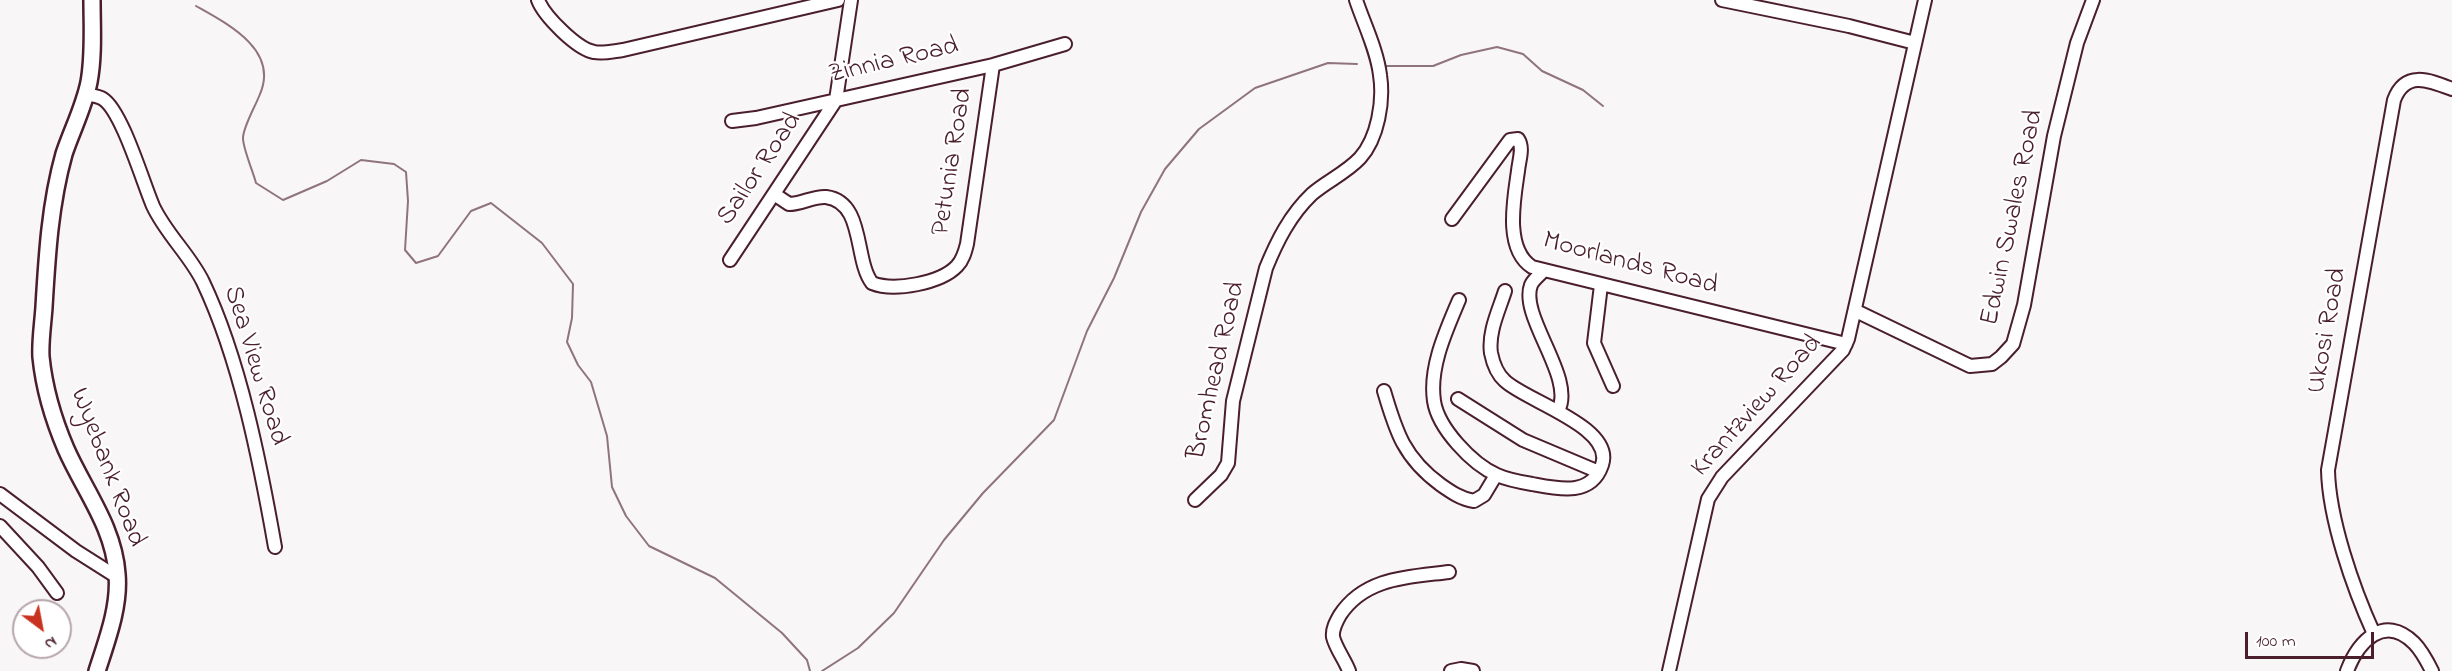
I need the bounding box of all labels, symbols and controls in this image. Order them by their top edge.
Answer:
street label: Zinnia Road [826,31,962,93]
street label: Petunia Road [926,86,982,238]
street label: Sailor Road [711,107,811,233]
street label: Edwin Swales Road [1975,107,2053,329]
street label: Moorlands Road [1539,226,1721,304]
street label: Ukosi Road [2302,266,2356,396]
street label: Bromhead Road [1182,279,1254,463]
street label: Sea View Road [214,282,294,450]
street label: Krantzview Road [1686,329,1830,485]
street label: Wyebank Road [61,384,151,552]
north arrow [12,599,72,659]
scale bar [2248,620,2377,658]
text: 100 m [2256,629,2296,655]
text: N [40,630,61,656]

